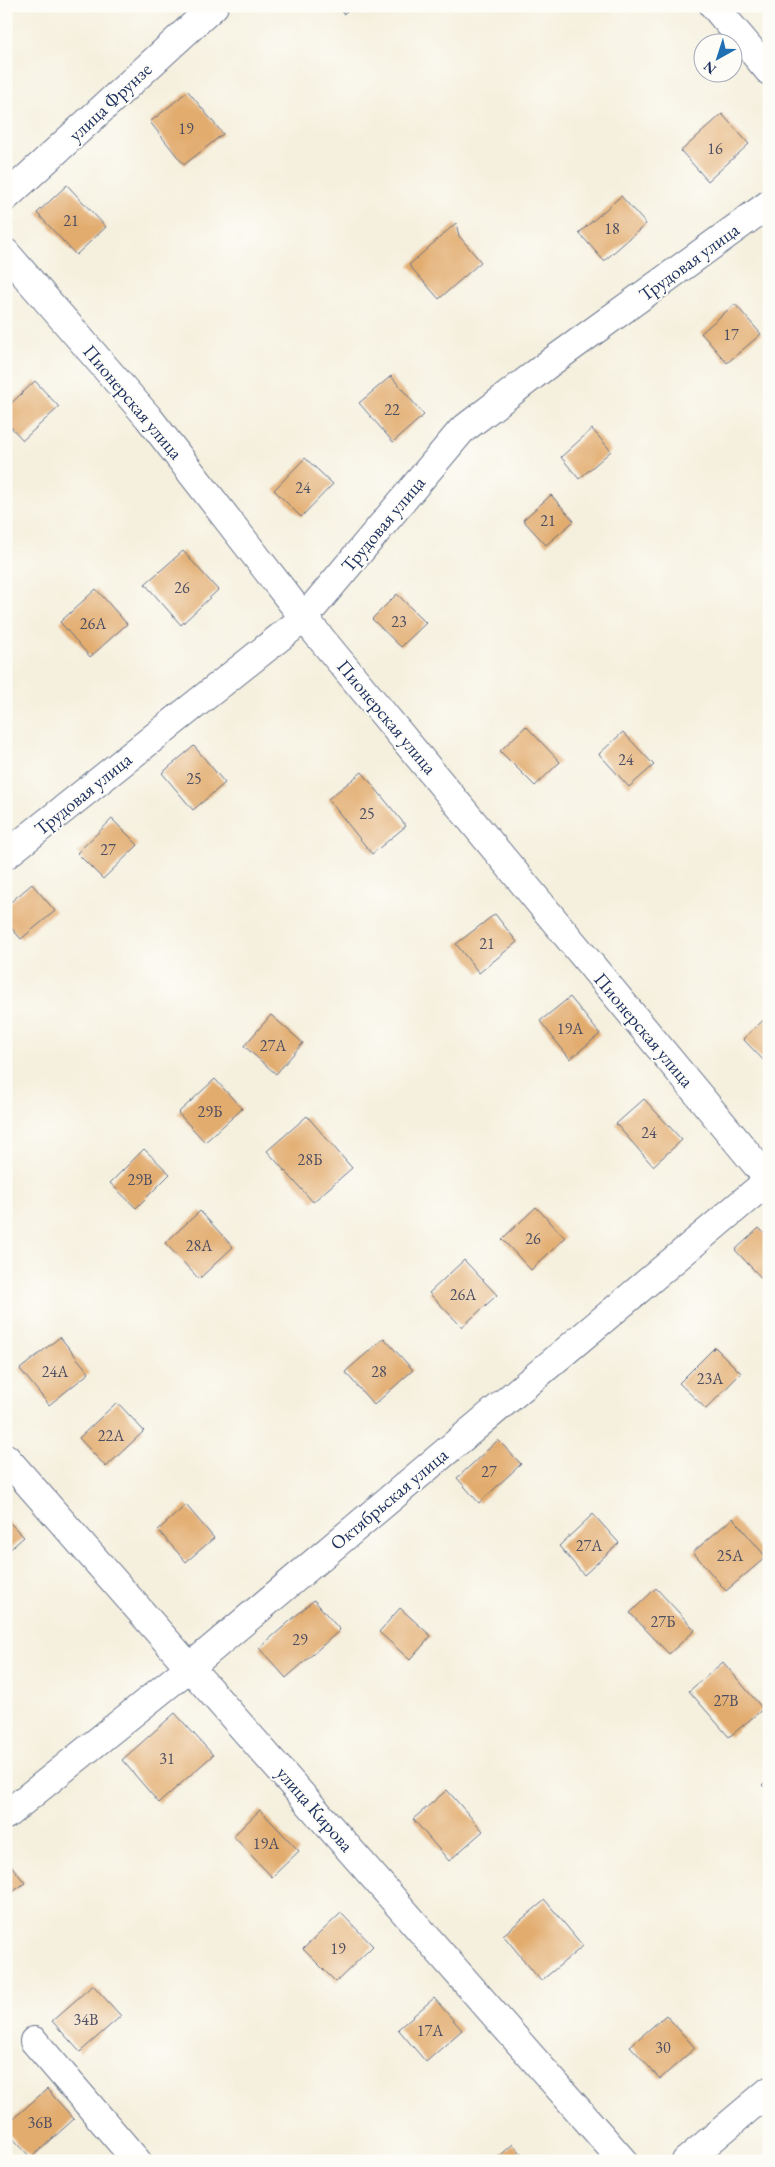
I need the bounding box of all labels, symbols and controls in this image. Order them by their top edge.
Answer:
north arrow [692,32,742,82]
street label: улица Фрунзе [63,57,157,147]
text: N [699,57,720,79]
house number: 19 [178,118,194,139]
house number: 16 [707,138,723,159]
house number: 21 [63,210,79,231]
street label: Трудовая улица [634,217,745,307]
house number: 18 [604,218,620,239]
house number: 17 [723,324,739,345]
street label: Пионерская улица [78,339,189,465]
house number: 22 [384,399,400,420]
street label: Трудовая улица [335,470,431,577]
house number: 24 [295,477,311,498]
house number: 21 [540,510,556,531]
house number: 26 [174,577,190,598]
house number: 23 [391,611,407,632]
house number: 26А [80,613,107,634]
street label: Пионерская улица [332,654,443,780]
street label: Трудовая улица [29,747,137,841]
house number: 24 [618,749,634,770]
house number: 25 [186,768,202,789]
house number: 25 [359,803,375,824]
house number: 27 [100,839,116,860]
house number: 21 [479,933,495,954]
street label: Пионерская улица [589,967,700,1093]
house number: 19А [557,1018,584,1039]
house number: 27А [260,1035,287,1056]
house number: 29Б [198,1101,222,1122]
house number: 24 [641,1122,657,1143]
house number: 28Б [298,1149,322,1170]
house number: 29В [128,1169,152,1190]
house number: 26 [525,1228,541,1249]
house number: 28А [186,1235,213,1256]
house number: 26А [450,1284,477,1305]
house number: 24А [42,1361,69,1382]
house number: 28 [371,1361,387,1382]
house number: 23А [697,1368,724,1389]
house number: 22А [98,1425,125,1446]
street label: Октябрьская улица [325,1442,453,1556]
house number: 27 [481,1461,497,1482]
house number: 27А [576,1535,603,1556]
house number: 25А [717,1545,744,1566]
house number: 27Б [651,1611,675,1632]
house number: 29 [292,1629,308,1650]
house number: 27В [714,1690,738,1711]
house number: 31 [159,1748,175,1769]
street label: улица Кирова [271,1761,359,1857]
house number: 19А [253,1833,280,1854]
house number: 19 [330,1938,346,1959]
house number: 34В [74,2009,98,2030]
house number: 17А [417,2020,444,2041]
house number: 30 [655,2037,671,2058]
house number: 36В [28,2112,52,2133]

